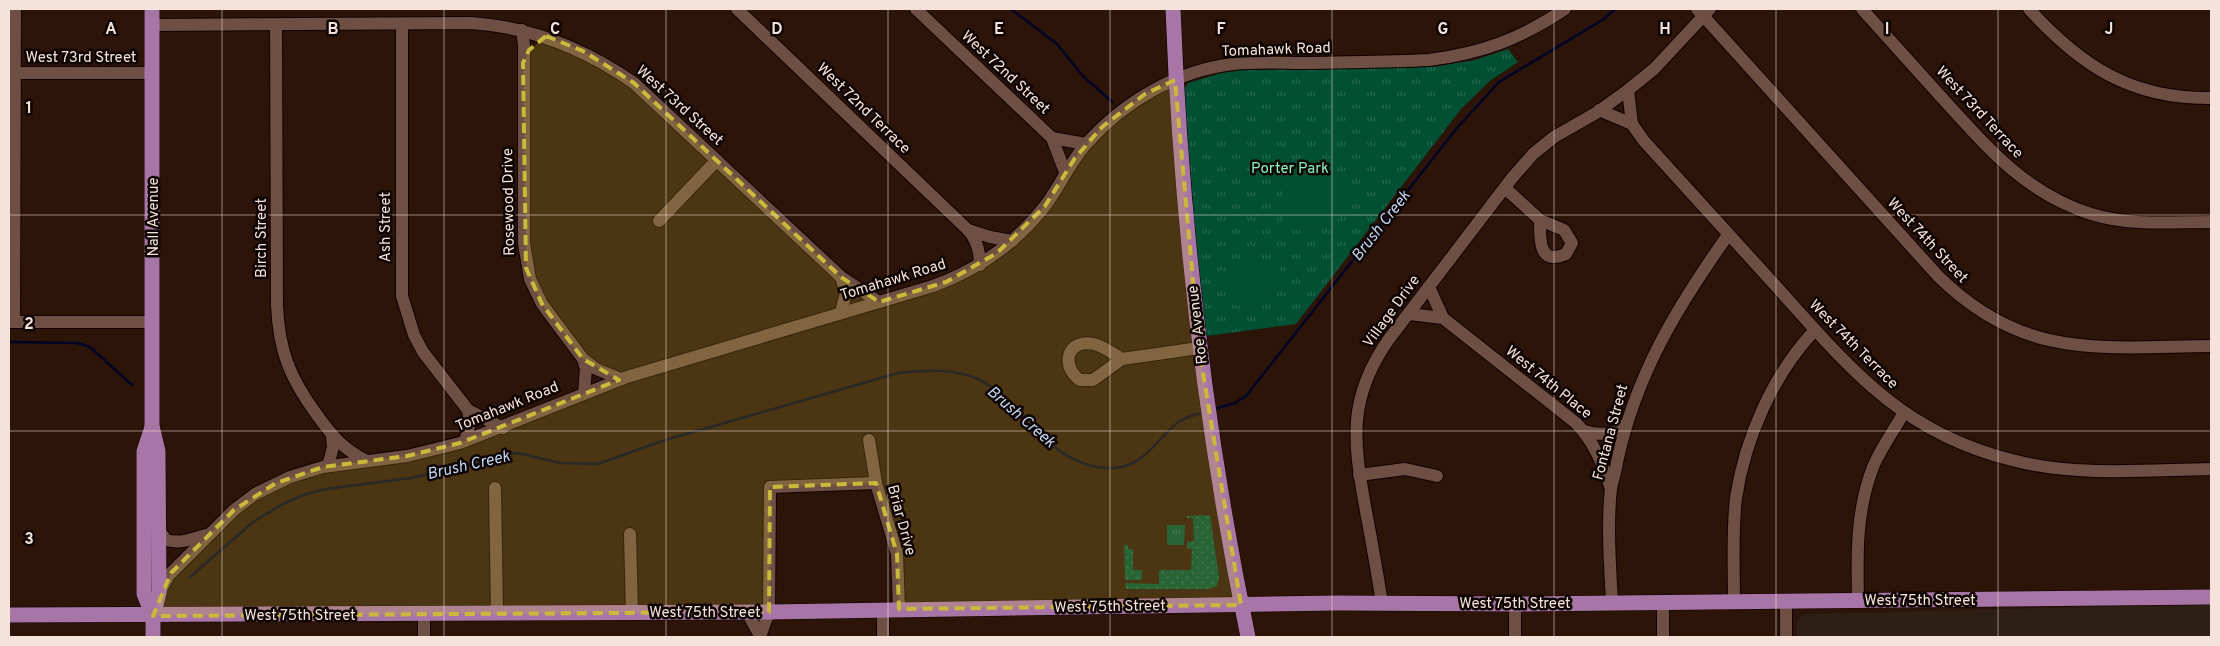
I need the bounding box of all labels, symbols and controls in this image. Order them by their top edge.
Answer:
text: A [105,20,117,40]
text: B [327,20,339,40]
text: C [550,20,560,40]
text: D [771,20,783,40]
text: E [994,20,1004,40]
text: F [1216,20,1226,40]
text: G [1438,20,1448,40]
text: H [1659,20,1671,40]
text: I [1885,20,1889,40]
text: J [2105,20,2113,40]
street label: West 72nd Street [957,27,1053,119]
street label: Tomahawk Road [1221,39,1331,62]
street label: West 73rd Street [25,49,137,68]
street label: West 72nd Terrace [812,59,914,159]
street label: West 73rd Street [631,62,727,150]
street label: West 73rd Terrace [1931,63,2027,163]
text: 1 [26,99,32,119]
street label: Rosewood Drive [499,148,520,256]
park label: Porter Park [1251,160,1329,179]
street label: Nall Avenue [145,178,164,257]
water label: Brush Creek [1348,186,1416,266]
street label: Ash Street [377,192,396,262]
street label: West 74th Street [1882,194,1971,288]
street label: Birch Street [253,198,272,278]
street label: Tomahawk Road [838,255,949,306]
street label: Village Drive [1360,272,1425,352]
street label: Roe Avenue [1184,284,1213,365]
street label: West 74th Terrace [1804,296,1902,394]
text: 2 [24,315,34,335]
street label: West 74th Place [1501,342,1595,424]
street label: Tomahawk Road [453,378,562,437]
water label: Brush Creek [982,382,1060,453]
street label: Fontana Street [1590,382,1633,482]
water label: Brush Creek [425,446,513,485]
street label: Briar Drive [882,483,919,558]
text: 3 [24,530,34,550]
street label: West 75th Street [1864,592,1976,611]
street label: West 75th Street [1459,595,1571,614]
street label: West 75th Street [1054,597,1166,618]
street label: West 75th Street [649,604,761,623]
street label: West 75th Street [244,607,356,626]

